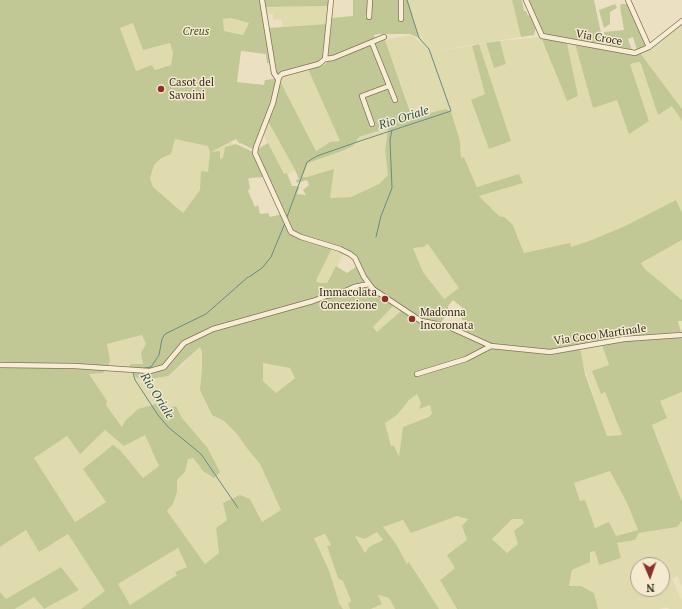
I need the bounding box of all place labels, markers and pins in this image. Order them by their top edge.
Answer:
place label: Casot del Savoini [169,76,214,102]
marker: Casot del Savoini [156,84,166,94]
place label: Immacolata Concezione [319,286,377,312]
marker: Immacolata Concezione [380,294,390,304]
place label: Madonna Incoronata [420,306,473,332]
marker: Madonna Incoronata [407,314,417,324]

